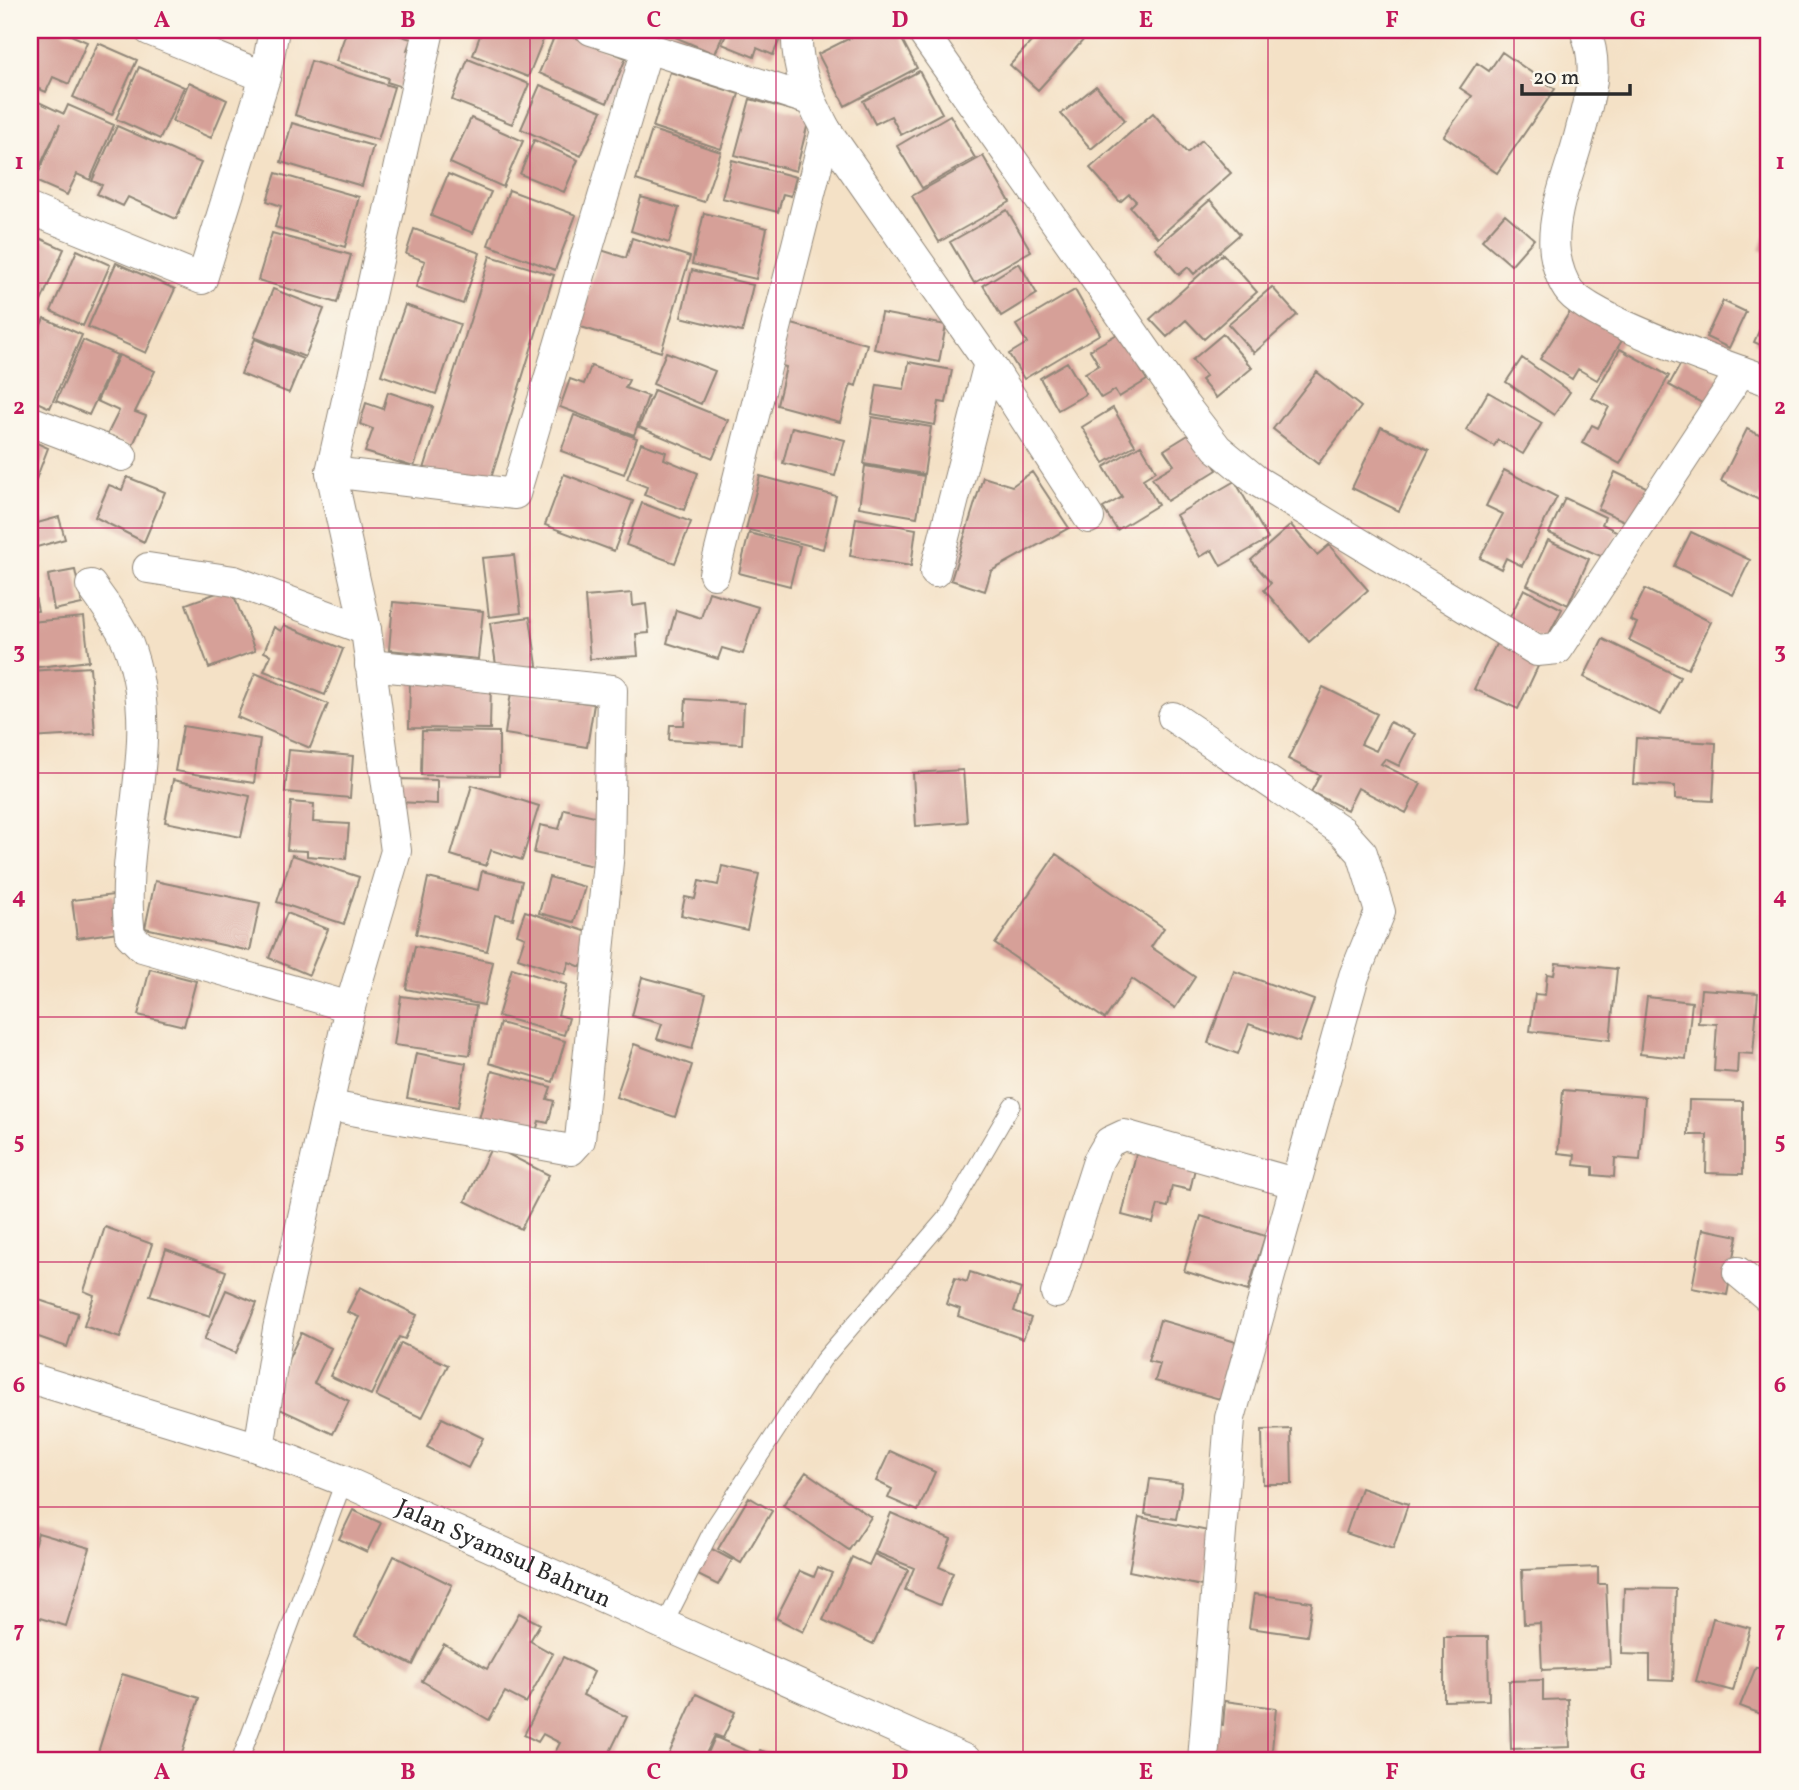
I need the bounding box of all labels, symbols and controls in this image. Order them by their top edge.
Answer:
text: A [154,5,170,37]
text: B [400,5,416,37]
text: C [647,5,661,37]
text: D [892,5,909,37]
text: E [1139,5,1153,37]
text: F [1385,5,1399,37]
text: G [1630,5,1646,37]
scale bar [1522,52,1631,96]
text: 20 m [1533,64,1579,93]
text: 1 [14,147,24,179]
text: 1 [1775,147,1785,179]
text: 2 [13,392,25,424]
text: 2 [1774,392,1786,424]
text: 3 [13,636,25,668]
text: 3 [1774,636,1786,668]
text: 4 [12,881,26,913]
text: 4 [1773,881,1787,913]
text: 5 [13,1126,25,1158]
text: 5 [1774,1126,1786,1158]
text: 6 [13,1370,25,1402]
text: 6 [1774,1370,1786,1402]
street label: Jalan Syamsul Bahrun [390,1491,616,1618]
text: 7 [14,1615,25,1647]
text: 7 [1775,1615,1786,1647]
text: A [154,1757,170,1789]
text: B [400,1757,416,1789]
text: C [647,1757,661,1789]
text: D [892,1757,909,1789]
text: E [1139,1757,1153,1789]
text: F [1385,1757,1399,1789]
text: G [1630,1757,1646,1789]

